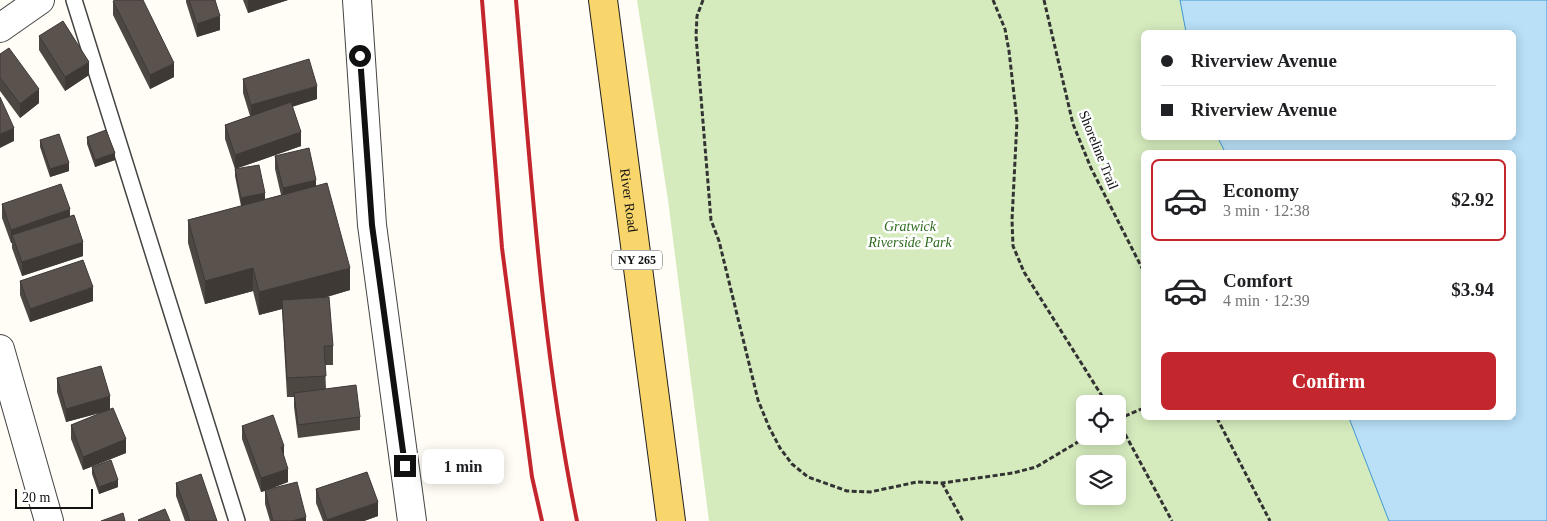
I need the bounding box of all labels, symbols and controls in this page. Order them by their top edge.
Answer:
route start [349,45,371,67]
text: Riverview Avenue [1191,50,1337,71]
text: Riverview Avenue [1191,99,1337,120]
street label: Shoreline Trail [1076,109,1121,192]
street label: River Road [617,168,640,233]
icon: car [1163,178,1208,223]
text: Economy [1223,180,1299,201]
text: $2.92 [1451,189,1494,210]
text: 3 min · 12:38 [1223,202,1310,219]
park label: Gratwick Riverside Park [867,219,953,250]
road number: NY 265 [612,250,662,270]
icon: car [1163,268,1208,313]
text: Comfort [1223,270,1293,291]
text: $3.94 [1451,279,1494,300]
text: 4 min · 12:39 [1223,292,1310,309]
button: Confirm [1161,352,1496,410]
map controls [1076,395,1126,505]
button: locate [1076,395,1126,445]
callout: 1 min [422,448,505,484]
route end [394,455,416,477]
button: layers [1076,455,1126,505]
text: 1 min [444,458,482,475]
scale bar [15,486,92,509]
text: 20 m [22,490,50,505]

